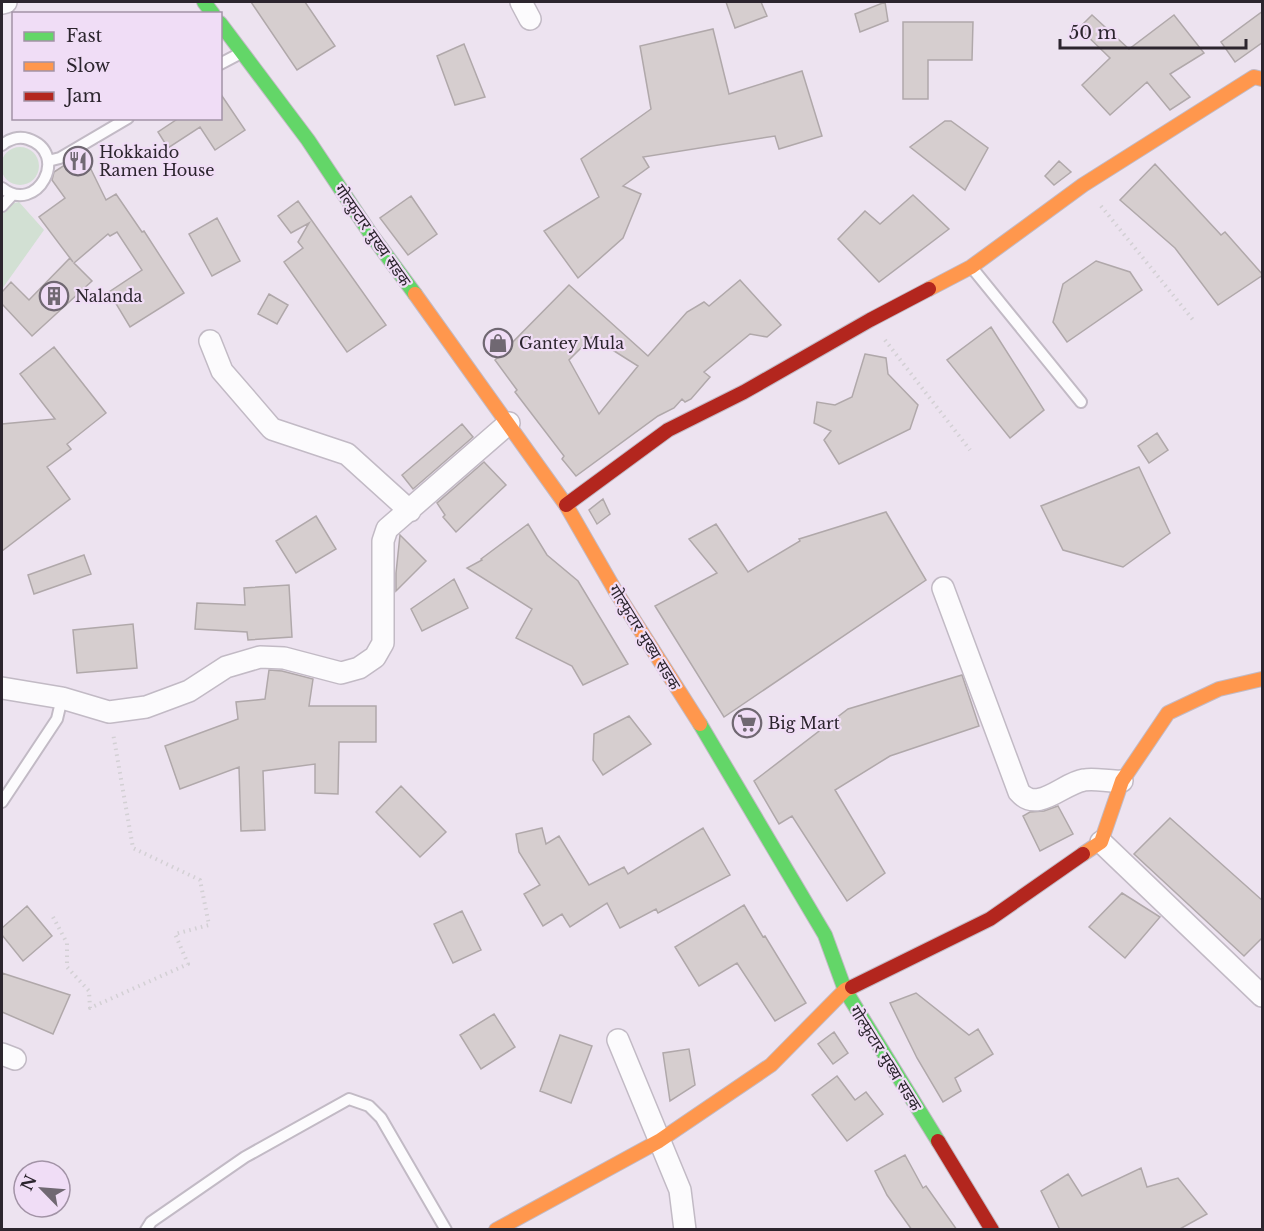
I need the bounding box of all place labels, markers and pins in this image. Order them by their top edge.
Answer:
place label: Hokkaido Ramen House [99,142,214,180]
restaurant icon: Hokkaido Ramen House [62,145,94,177]
building icon: Nalanda [38,280,70,312]
place label: Nalanda [75,286,143,306]
shop icon: Gantey Mula [482,327,514,359]
place label: Gantey Mula [519,333,624,353]
supermarket icon: Big Mart [731,707,763,739]
place label: Big Mart [768,713,840,733]

